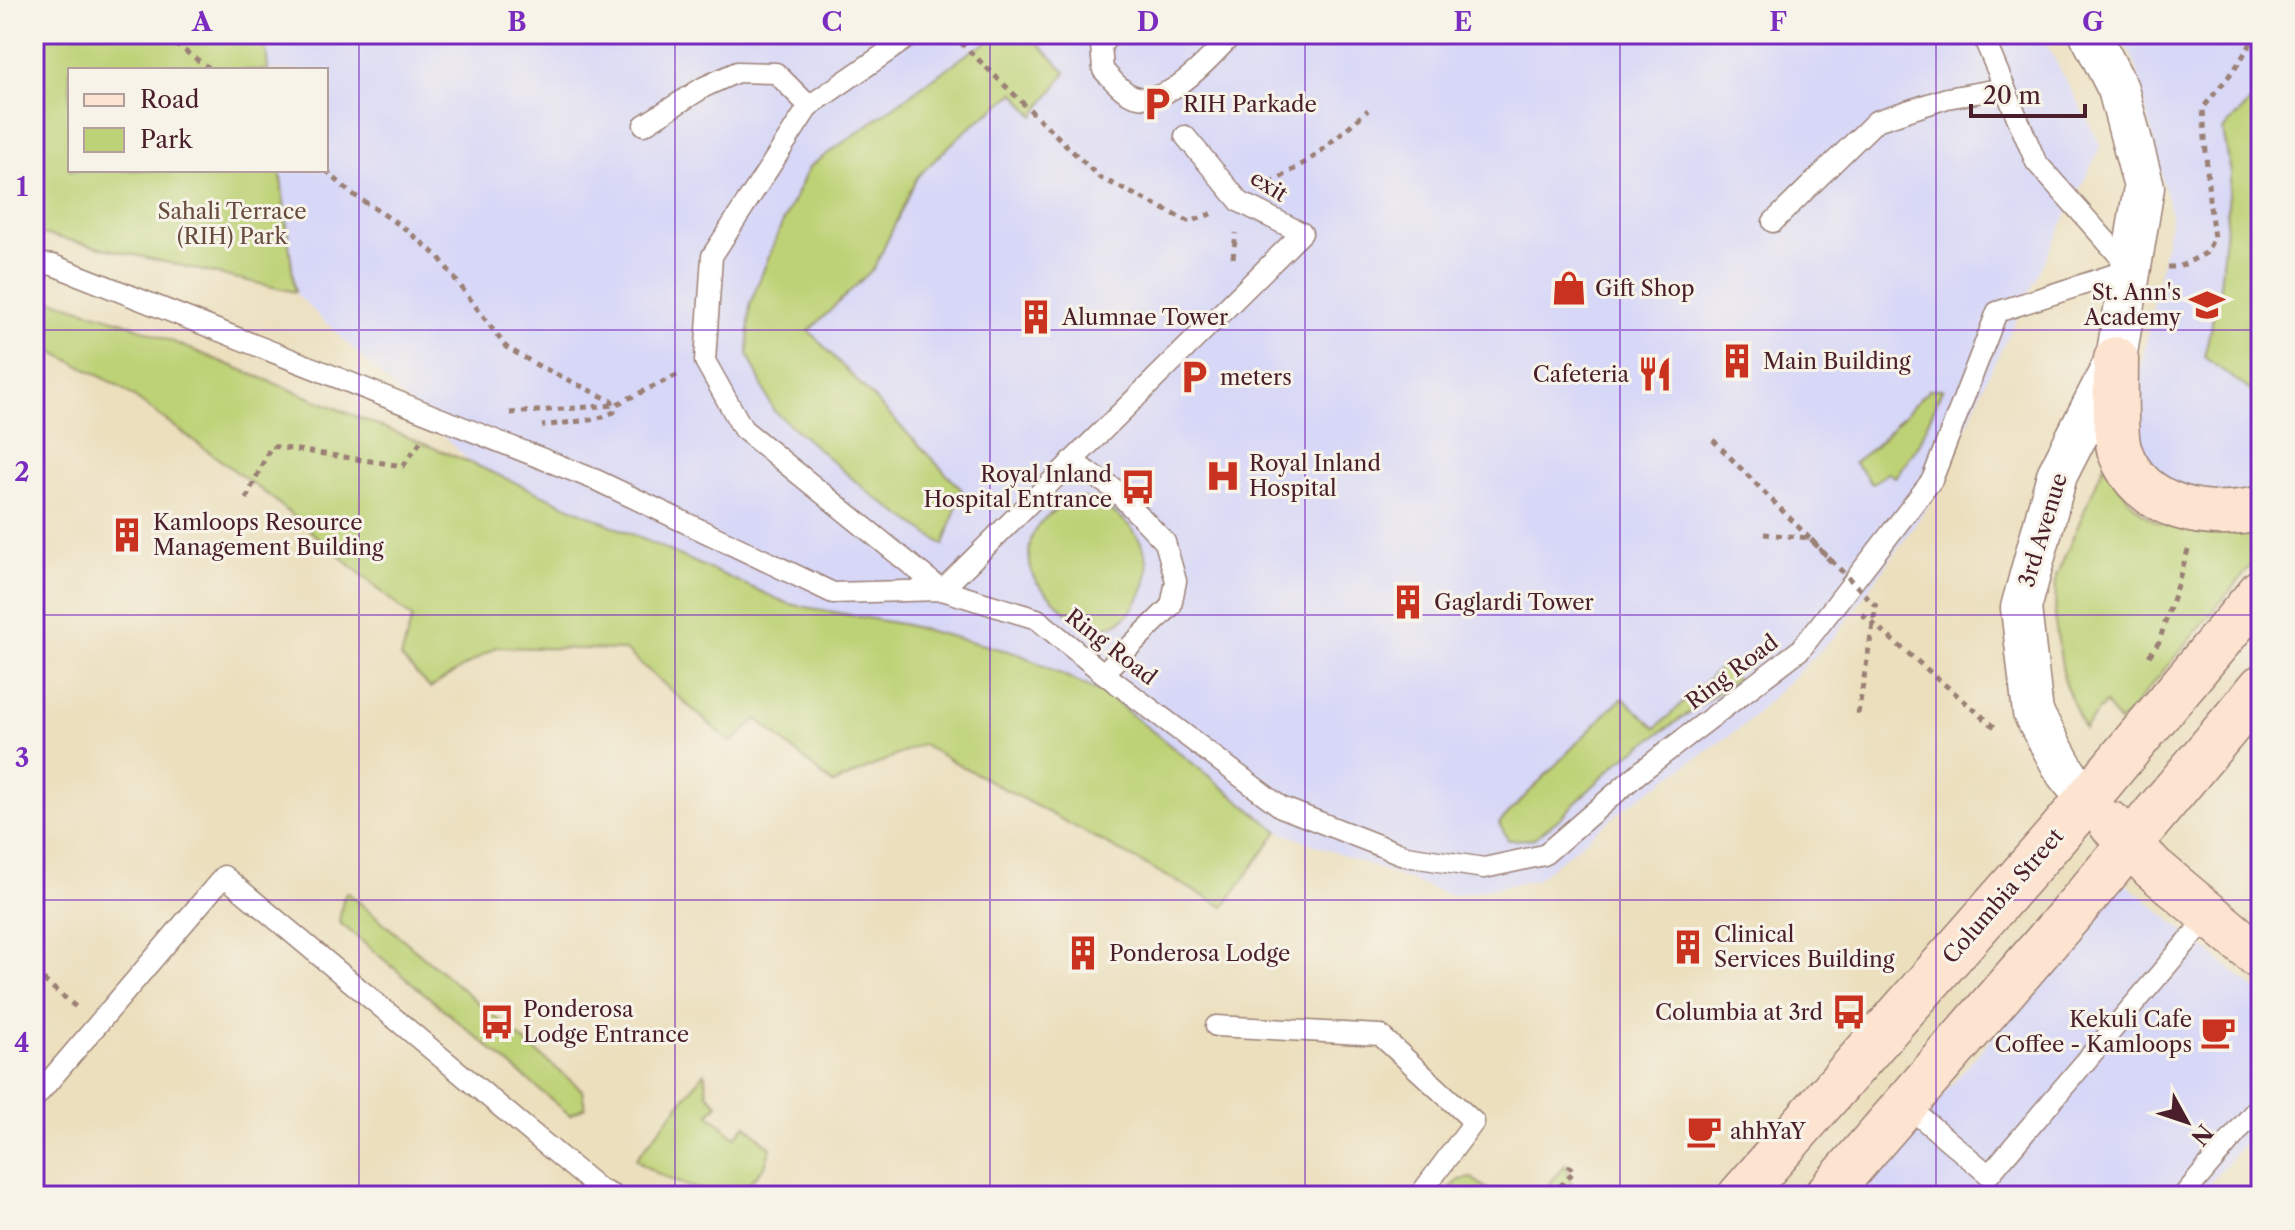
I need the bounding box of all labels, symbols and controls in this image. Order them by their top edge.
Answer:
text: A [191,6,213,38]
text: B [507,6,527,38]
text: C [822,6,842,38]
text: D [1137,6,1159,38]
text: E [1454,6,1472,38]
text: F [1769,6,1787,38]
text: G [2082,6,2104,38]
legend [68,68,328,172]
scale bar [1971,68,2085,118]
text: 20 m [1983,81,2041,110]
text: Road [140,85,200,114]
parking icon: RIH Parkade [1138,85,1176,123]
place label: RIH Parkade [1183,91,1317,118]
text: Park [140,125,193,154]
street label: exit [1245,164,1293,208]
text: 1 [16,171,28,203]
park label: Sahali Terrace (RIH) Park [157,198,307,250]
shop icon: Gift Shop [1550,269,1588,307]
place label: Gift Shop [1595,275,1694,302]
place label: St. Ann's Academy [2083,279,2182,331]
school or university icon: St. Ann's Academy [2188,286,2226,324]
building icon: Alumnae Tower [1017,298,1055,336]
place label: Alumnae Tower [1061,304,1228,331]
building icon: Main Building [1718,342,1756,380]
place label: Main Building [1763,348,1911,375]
restaurant icon: Cafeteria [1636,355,1674,393]
parking icon: meters [1175,358,1213,396]
place label: Cafeteria [1533,361,1629,388]
place label: meters [1220,364,1292,391]
place label: Royal Inland Hospital [1249,450,1381,502]
text: 2 [14,456,30,488]
hospital icon: Royal Inland Hospital [1204,457,1242,495]
place label: Royal Inland Hospital Entrance [923,461,1112,513]
bus stop icon: Royal Inland Hospital Entrance [1119,468,1157,506]
street label: 3rd Avenue [2013,470,2073,590]
place label: Kamloops Resource Management Building [153,509,384,561]
building icon: Kamloops Resource Management Building [108,516,146,554]
building icon: Gaglardi Tower [1389,583,1427,621]
place label: Gaglardi Tower [1434,589,1594,616]
street label: Ring Road [1060,603,1162,691]
street label: Ring Road [1681,629,1783,715]
text: 3 [15,742,29,774]
street label: Columbia Street [1937,823,2069,969]
place label: Clinical Services Building [1714,921,1895,973]
building icon: Clinical Services Building [1669,928,1707,966]
building icon: Ponderosa Lodge [1064,934,1102,972]
place label: Ponderosa Lodge [1109,940,1290,967]
bus stop icon: Columbia at 3rd [1830,993,1868,1031]
place label: Ponderosa Lodge Entrance [523,996,689,1048]
place label: Columbia at 3rd [1655,999,1823,1026]
bus stop icon: Ponderosa Lodge Entrance [478,1003,516,1041]
place label: Kekuli Cafe Coffee - Kamloops [1994,1006,2192,1058]
cafe icon: Kekuli Cafe Coffee - Kamloops [2199,1013,2237,1051]
text: 4 [14,1027,30,1059]
north arrow [2147,1082,2227,1162]
cafe icon: ahhYaY [1685,1112,1723,1150]
place label: ahhYaY [1730,1118,1806,1145]
text: N [2185,1119,2218,1151]

